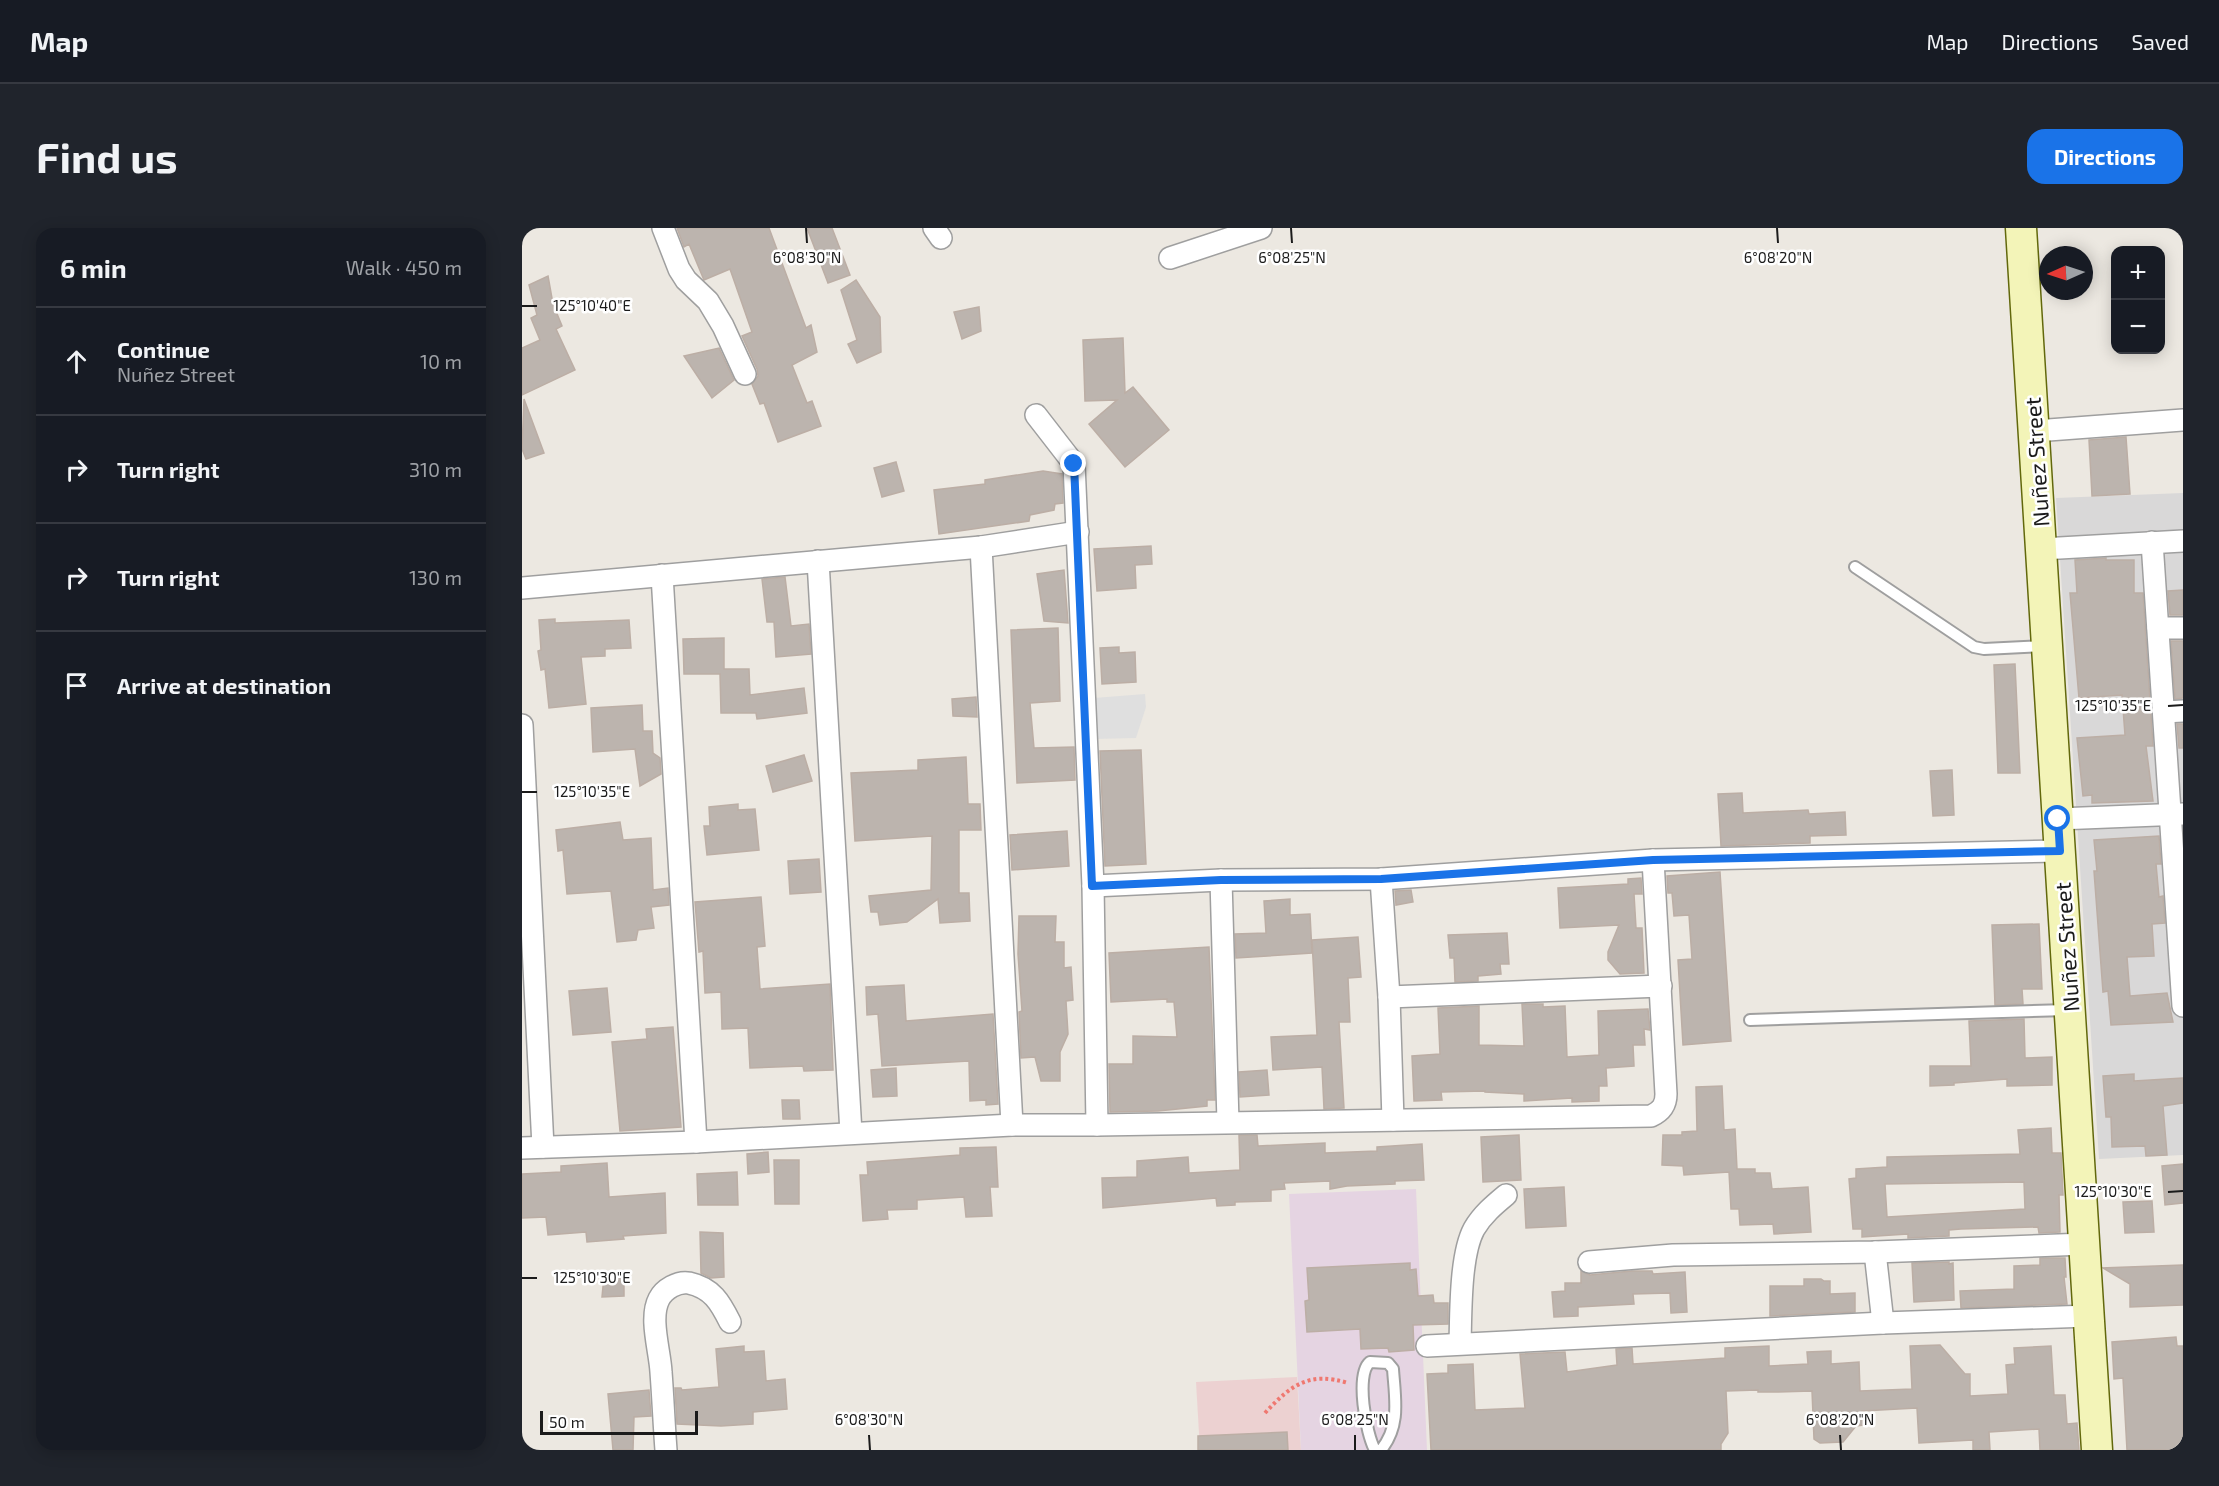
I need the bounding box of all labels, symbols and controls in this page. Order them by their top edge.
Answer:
text: Map [30,24,88,58]
text: Map [1926,29,1969,54]
text: Directions [2002,29,2098,54]
text: Saved [2131,29,2189,54]
button: Directions [2027,129,2183,184]
text: Find us [36,131,178,181]
north arrow [2039,246,2093,300]
map controls [2111,246,2165,354]
button: + [2111,246,2165,300]
text: 6°08'30"N [773,248,841,266]
text: 6°08'25"N [1258,248,1326,266]
text: 6°08'20"N [1744,248,1812,266]
text: 6 min [60,252,127,283]
text: Walk · 450 m [346,255,462,279]
text: 125°10'40"E [553,296,631,314]
button: − [2111,300,2165,354]
text: Continue [117,336,210,362]
icon: ahead [60,345,93,378]
text: 10 m [420,349,462,373]
text: Nuñez Street [117,362,235,386]
street label: Nuñez Street [2019,396,2053,528]
route end [1060,450,1086,476]
icon: right [60,453,93,486]
text: Turn right [117,456,219,482]
text: 310 m [409,457,462,481]
icon: right [60,561,93,594]
text: Turn right [117,564,219,590]
text: 130 m [409,565,462,589]
icon: arrive [60,669,93,702]
text: Arrive at destination [117,672,331,698]
text: 125°10'35"E [2075,696,2151,714]
text: 125°10'35"E [554,782,630,800]
route start [2044,805,2070,831]
street label: Nuñez Street [2049,881,2083,1013]
text: 125°10'30"E [2074,1182,2152,1200]
text: 125°10'30"E [553,1268,631,1286]
scale bar [540,1408,698,1436]
text: 6°08'30"N [835,1410,903,1428]
text: 6°08'25"N [1321,1410,1389,1428]
text: 6°08'20"N [1806,1410,1874,1428]
text: 50 m [549,1412,585,1431]

